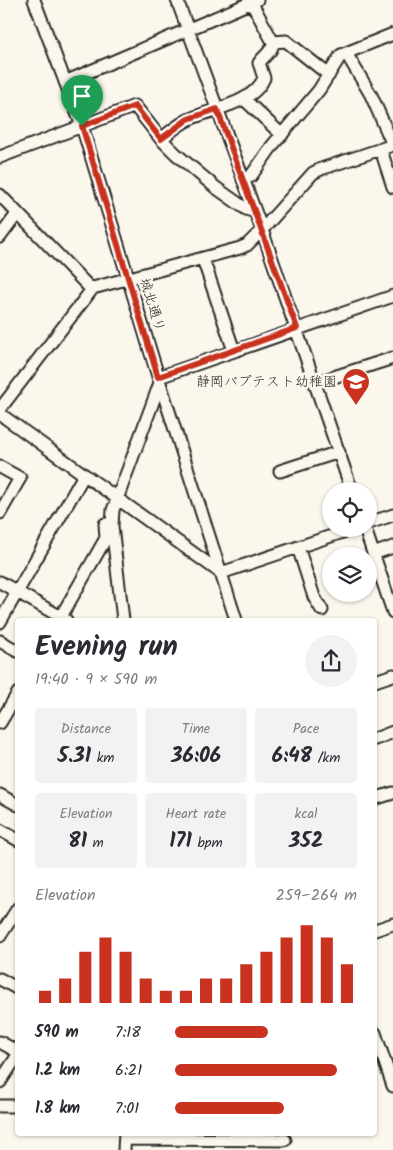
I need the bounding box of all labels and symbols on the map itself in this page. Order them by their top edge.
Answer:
pin [61,75,103,126]
street label: 城北通り [133,275,171,335]
school or university icon: 静岡バプテスト幼稚園 [341,367,371,406]
place label: 静岡バプテスト幼稚園 [196,371,337,393]

